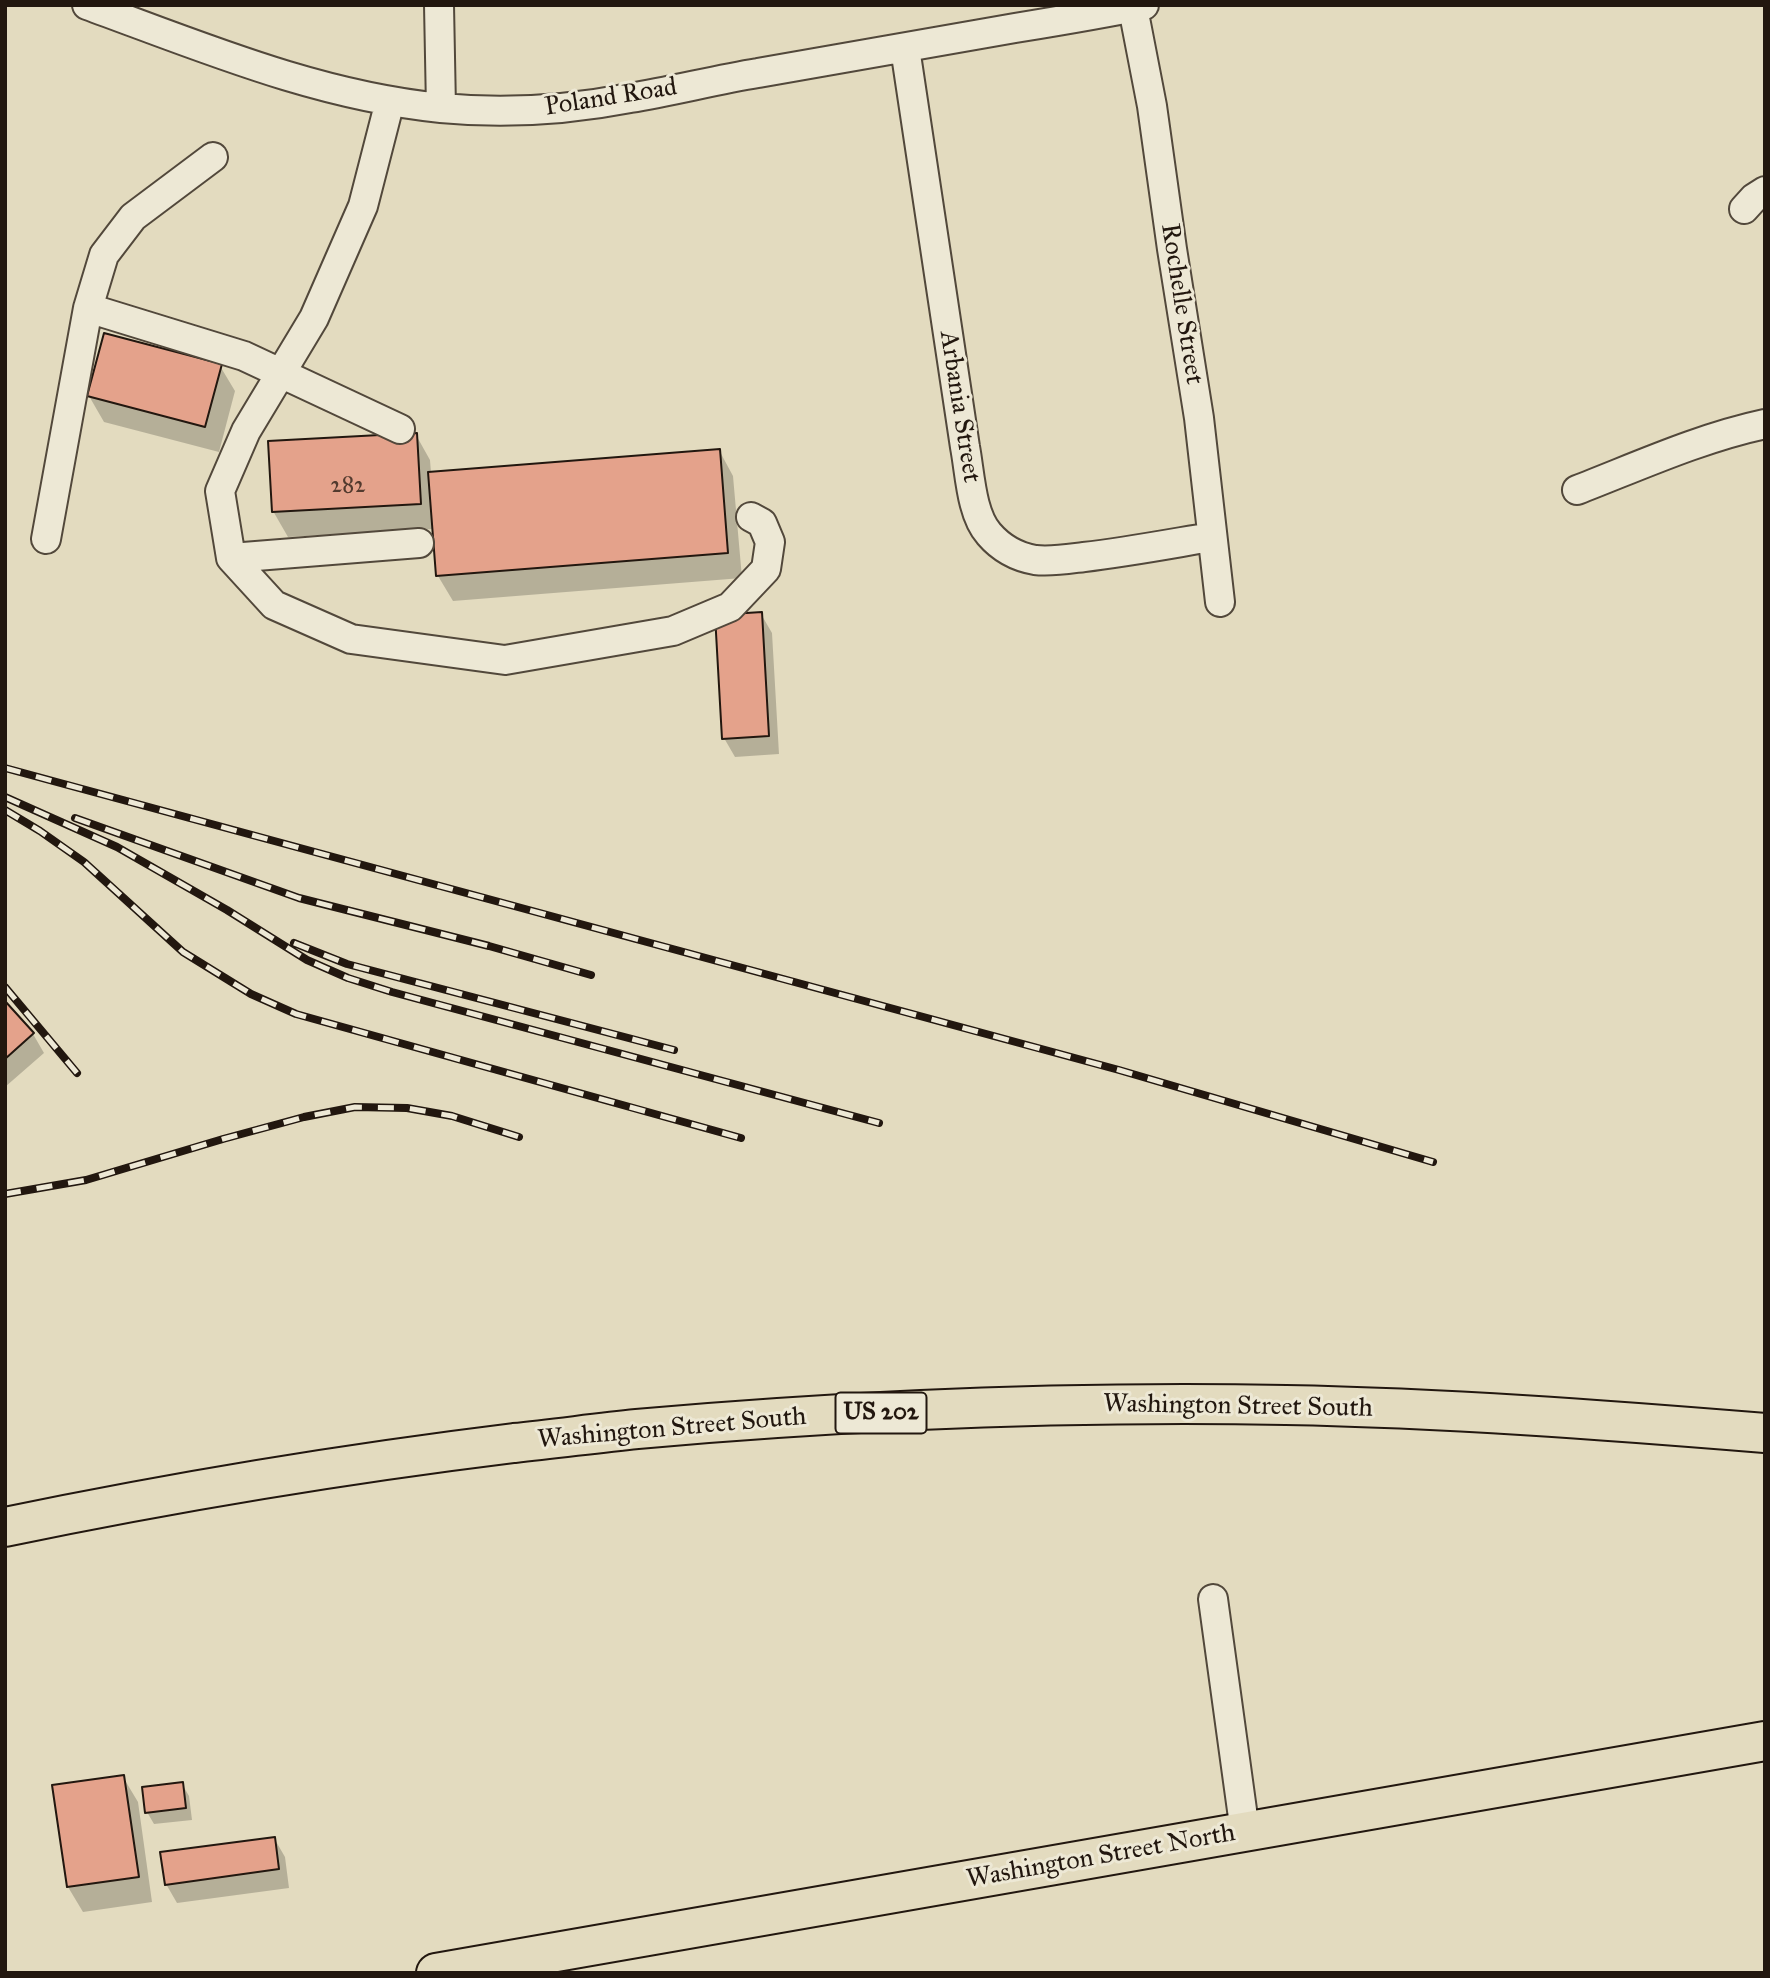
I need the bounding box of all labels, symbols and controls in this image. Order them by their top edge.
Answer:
street label: Poland Road [543,72,679,124]
street label: Rochelle Street [1153,221,1209,387]
street label: Arbania Street [932,329,986,485]
house number: 282 [331,472,365,500]
street label: Washington Street South [1103,1389,1373,1425]
road number: US 202 [836,1392,926,1434]
street label: Washington Street South [536,1402,808,1456]
street label: Washington Street North [964,1818,1238,1896]

